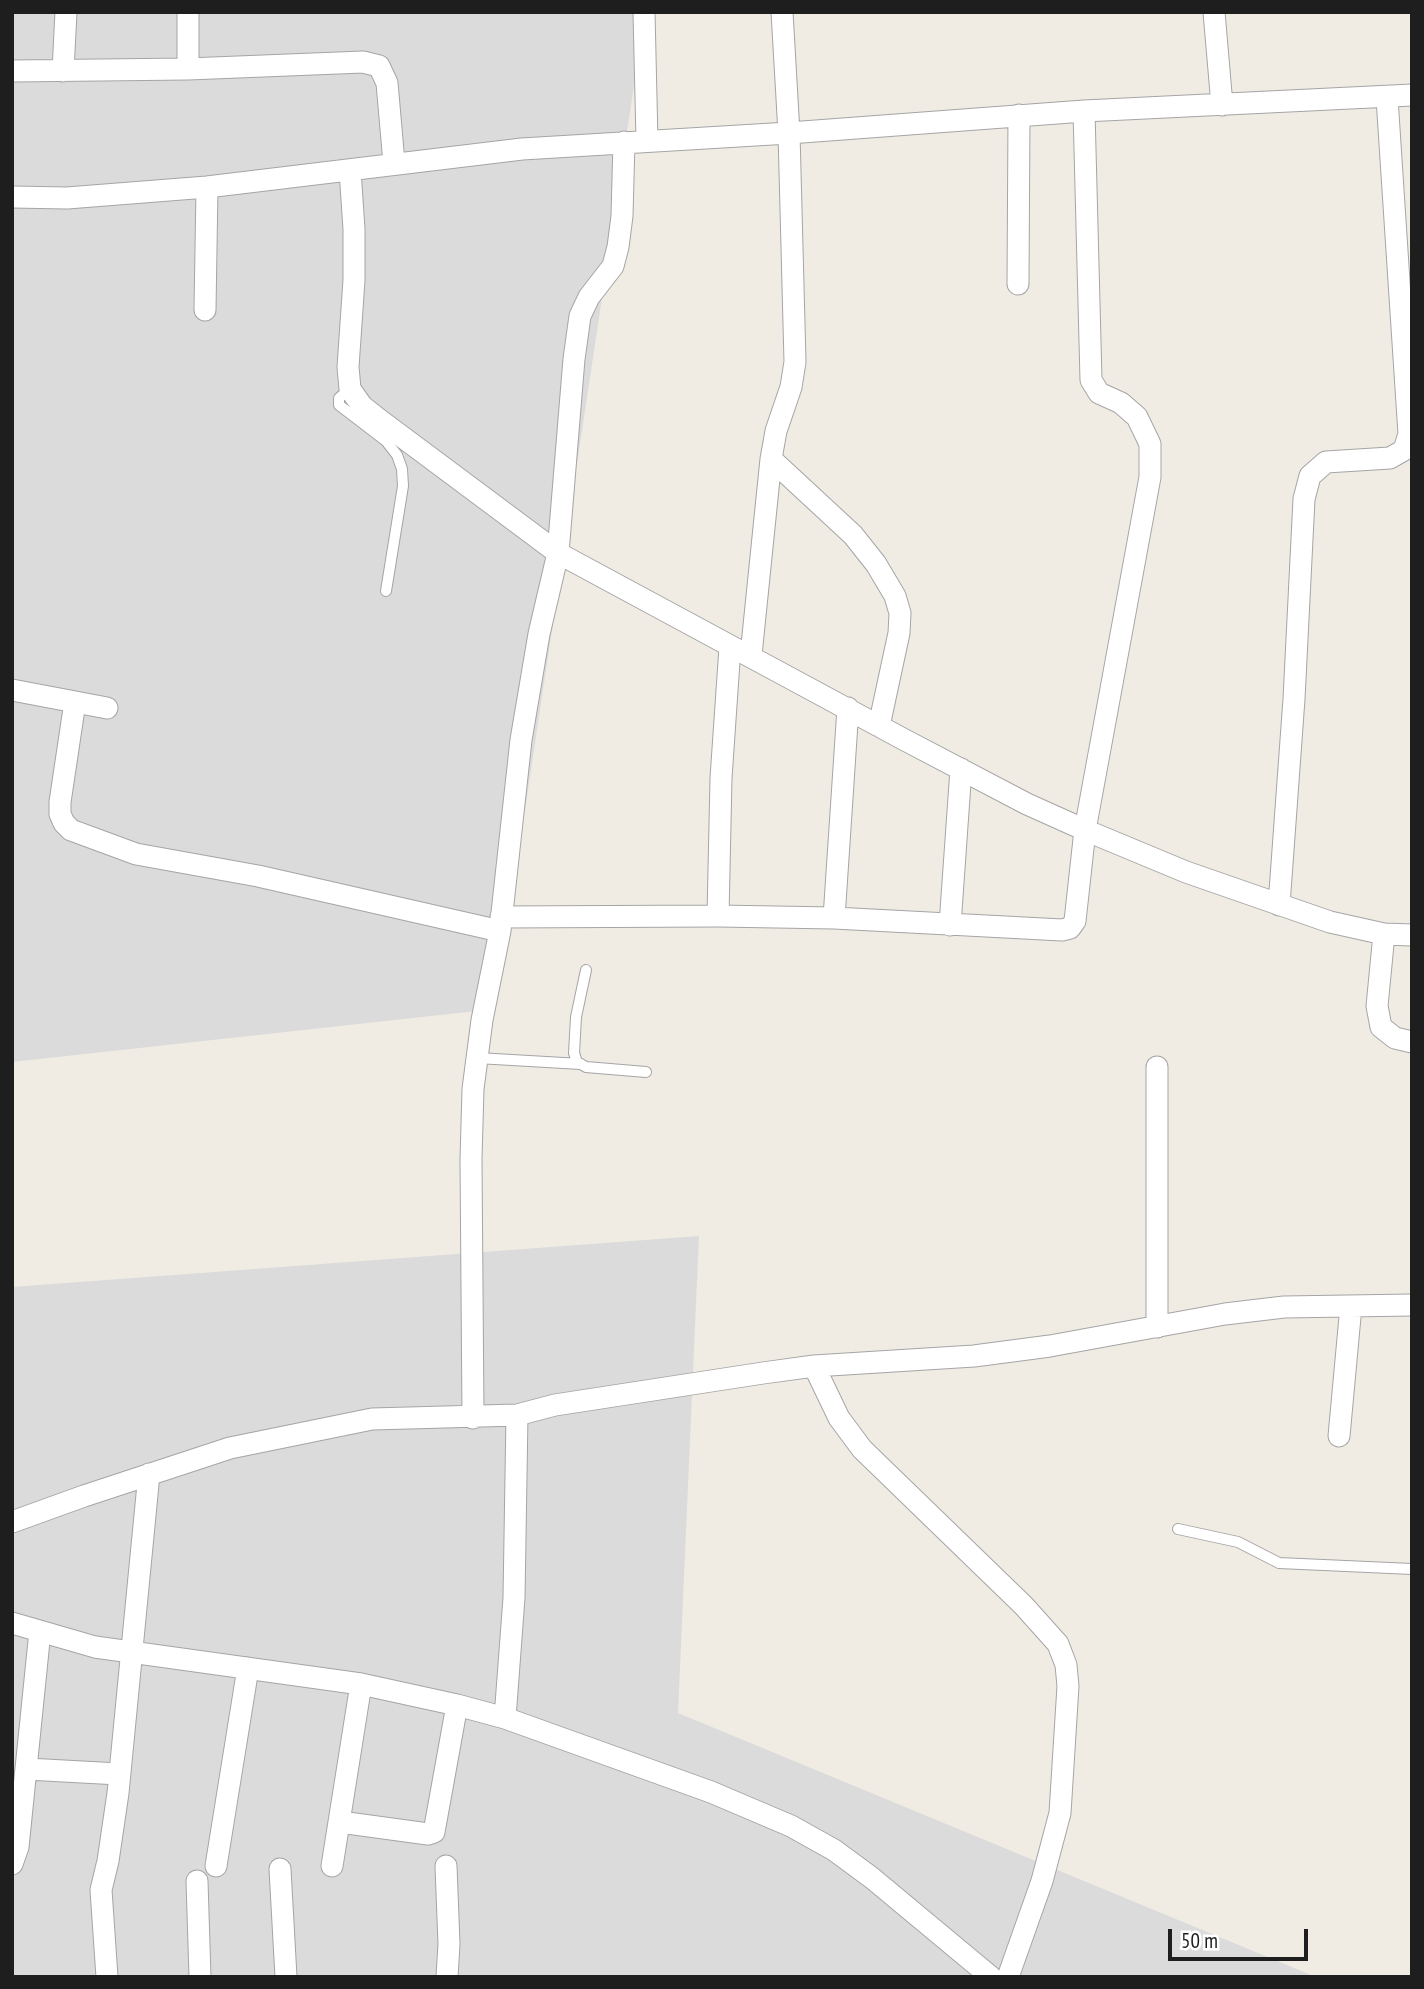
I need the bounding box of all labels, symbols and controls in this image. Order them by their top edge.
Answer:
scale bar [1172,1916,1312,1960]
text: 50 m [1181,1927,1218,1954]

